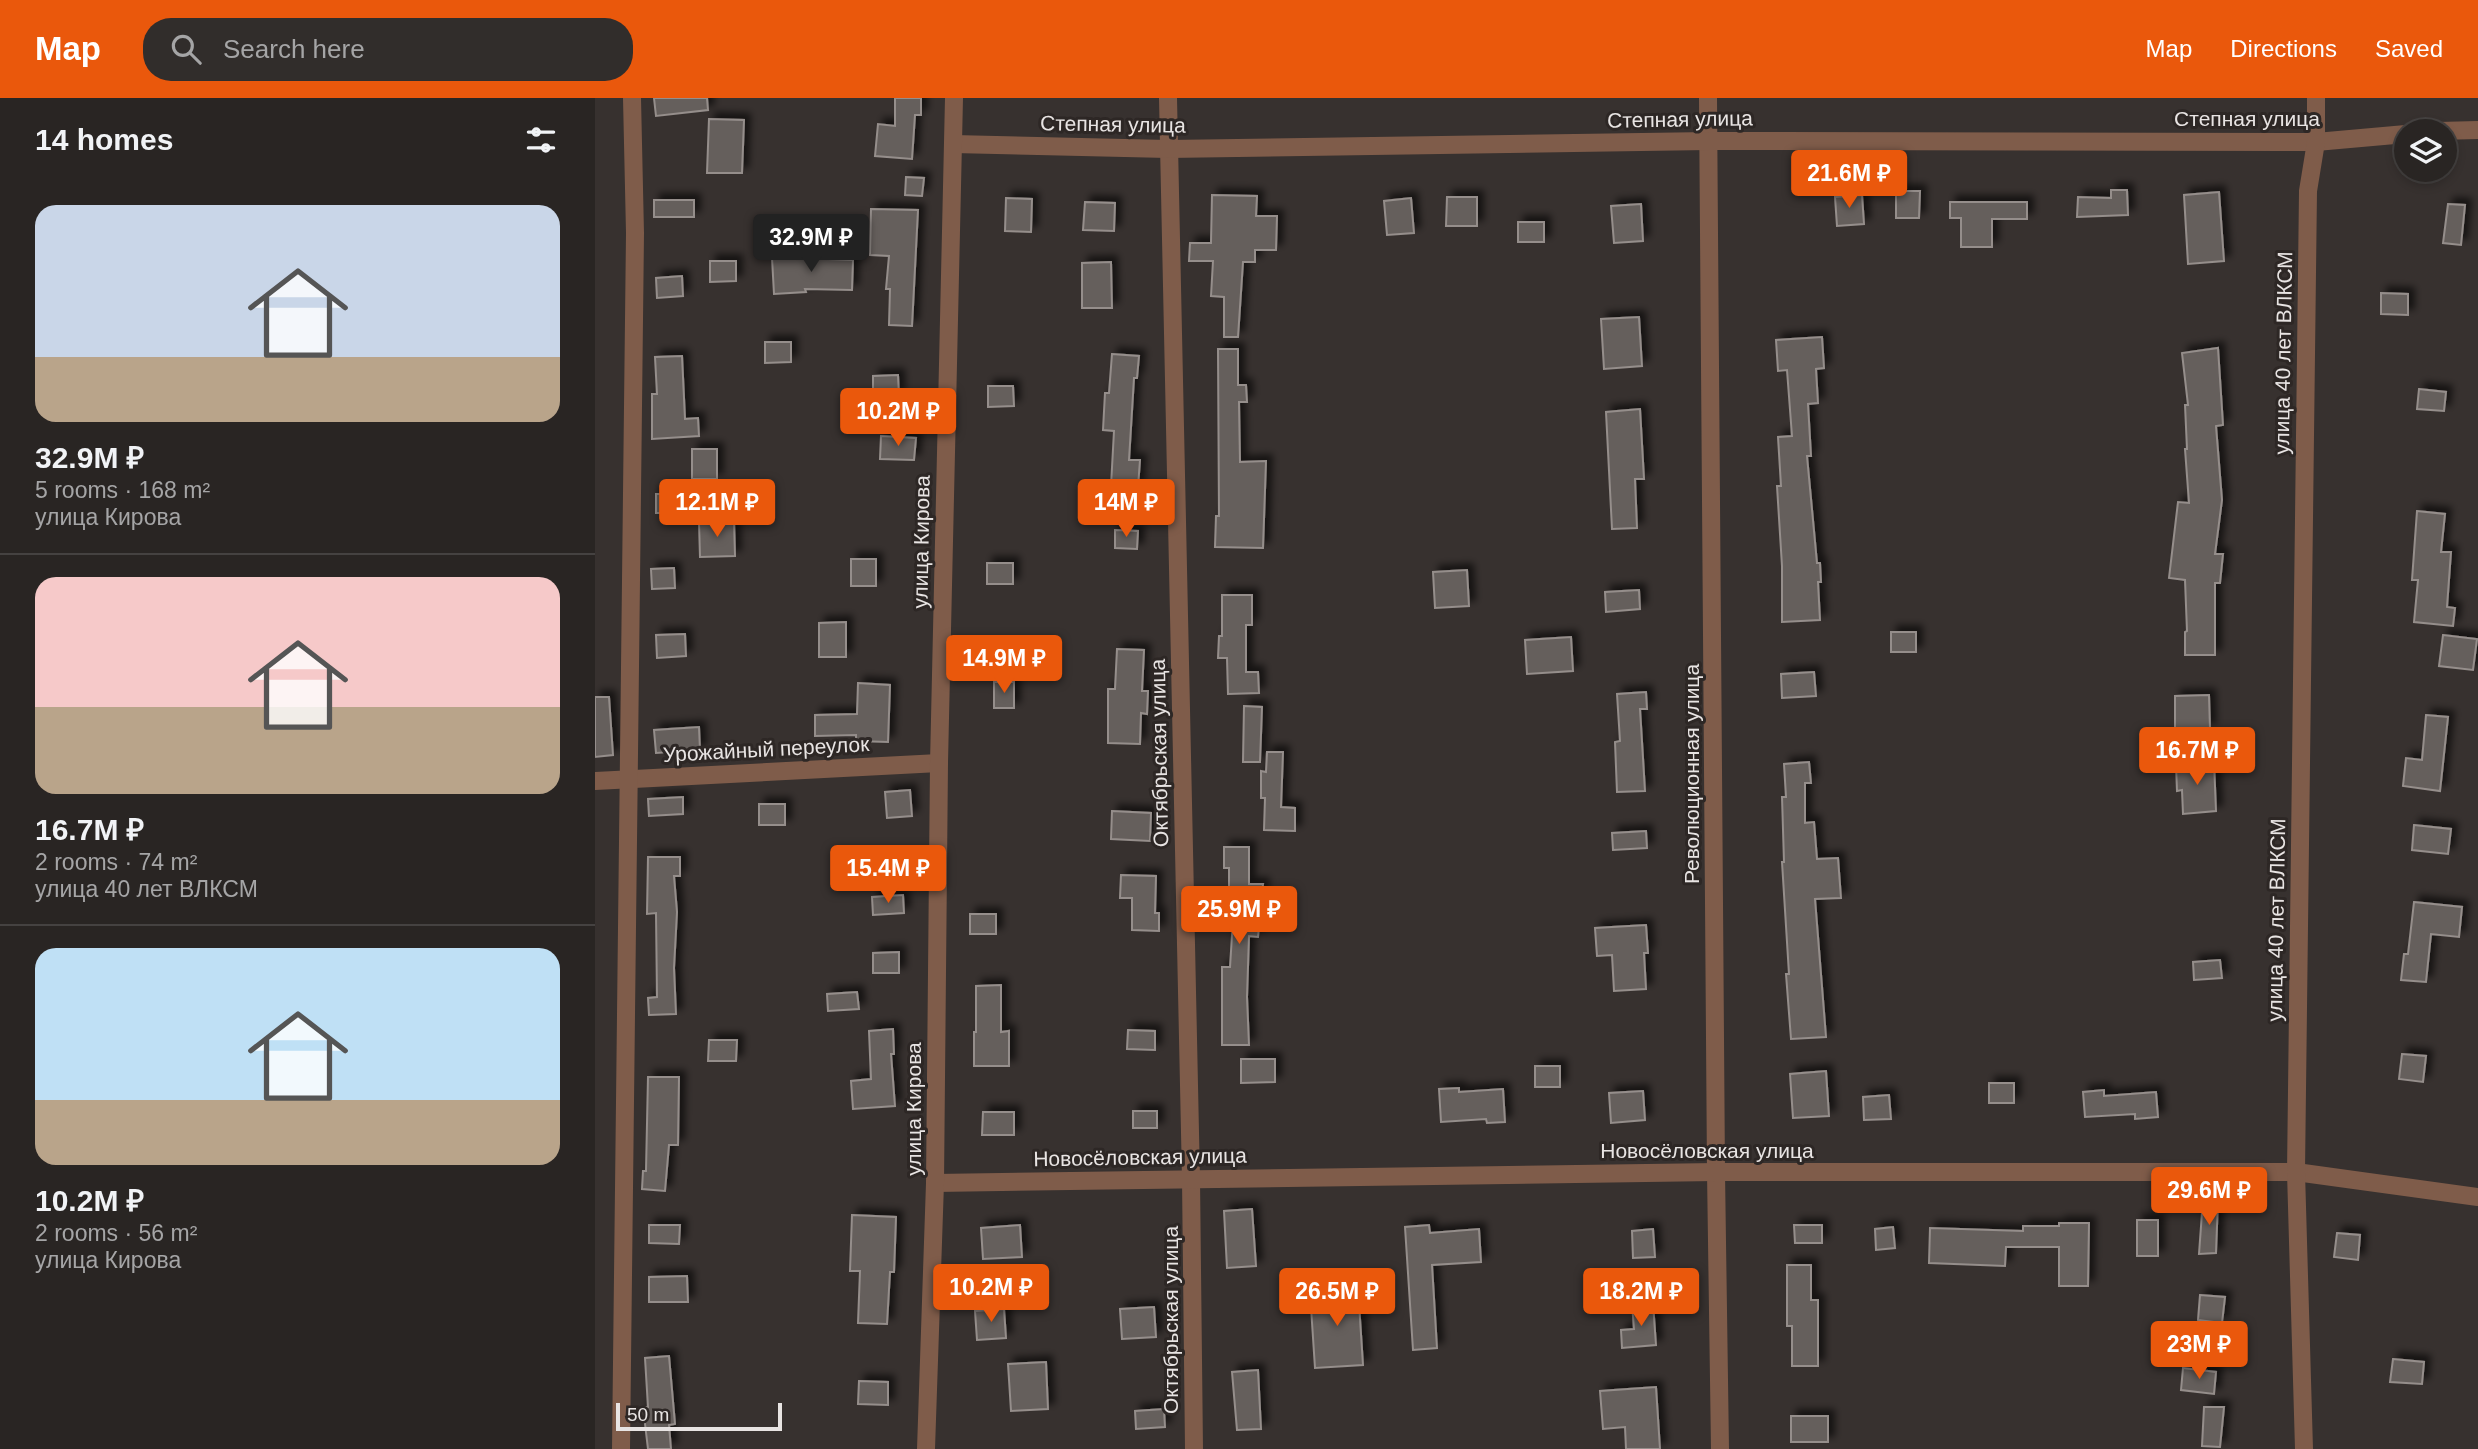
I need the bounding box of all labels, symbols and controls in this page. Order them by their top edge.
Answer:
search box [143,18,633,81]
text: Map [35,30,101,67]
icon: search [167,30,205,68]
text: Search here [223,34,365,64]
text: Map [2146,35,2192,62]
text: Directions [2230,35,2337,62]
text: Saved [2375,35,2443,62]
street label: Степная улица [1607,106,1753,132]
street label: Степная улица [2174,107,2320,130]
street label: Степная улица [1040,111,1186,137]
map controls [2394,119,2457,182]
button: layers [2394,119,2457,182]
icon: filters [522,121,560,159]
text: 14 homes [35,123,173,156]
pin: 21.6M ₽ [1784,150,1914,210]
text: 21.6M ₽ [1807,160,1891,186]
pin: 32.9M ₽ [746,214,876,274]
text: 32.9M ₽ [769,224,853,250]
icon: home [235,250,361,376]
street label: улица 40 лет ВЛКСМ [2270,251,2296,455]
pin: 10.2M ₽ [833,388,963,448]
text: 10.2M ₽ [856,398,940,424]
text: 32.9M ₽ [35,441,144,474]
street label: улица Кирова [908,475,934,609]
text: 5 rooms · 168 m² [35,477,210,503]
pin: 12.1M ₽ [652,480,782,539]
pin: 14M ₽ [1077,480,1175,539]
text: 12.1M ₽ [675,489,759,515]
text: 14M ₽ [1094,489,1158,515]
text: улица Кирова [35,504,181,530]
icon: home [235,622,361,748]
pin: 14.9M ₽ [939,636,1069,695]
text: 14.9M ₽ [962,645,1046,671]
street label: Октябрьская улица [1146,658,1172,847]
street label: Революционная улица [1680,664,1703,884]
pin: 16.7M ₽ [2132,728,2262,787]
street label: Урожайный переулок [662,732,871,766]
text: 16.7M ₽ [2155,737,2239,763]
text: 16.7M ₽ [35,813,144,846]
street label: улица 40 лет ВЛКСМ [2263,818,2289,1022]
pin: 15.4M ₽ [823,846,953,905]
text: 2 rooms · 74 m² [35,849,197,875]
text: 15.4M ₽ [846,855,930,881]
text: улица 40 лет ВЛКСМ [35,876,258,902]
pin: 25.9M ₽ [1174,886,1304,946]
text: 25.9M ₽ [1197,896,1281,922]
icon: home [235,993,361,1119]
street label: улица Кирова [902,1042,925,1176]
street label: Новосёловская улица [1600,1139,1814,1162]
street label: Новосёловская улица [1033,1144,1247,1170]
pin: 29.6M ₽ [2144,1168,2274,1227]
text: 29.6M ₽ [2167,1177,2251,1203]
text: 10.2M ₽ [35,1184,144,1217]
text: 2 rooms · 56 m² [35,1220,197,1246]
street label: Октябрьская улица [1159,1226,1182,1414]
text: улица Кирова [35,1247,181,1273]
pin: 10.2M ₽ [926,1264,1056,1324]
pin: 26.5M ₽ [1272,1268,1402,1328]
pin: 18.2M ₽ [1576,1268,1706,1328]
text: 10.2M ₽ [949,1274,1033,1300]
text: 26.5M ₽ [1295,1278,1379,1304]
text: 18.2M ₽ [1599,1278,1683,1304]
pin: 23M ₽ [2150,1322,2248,1381]
text: 23M ₽ [2167,1331,2231,1357]
scale bar [616,1400,782,1432]
text: 50 m [627,1404,669,1425]

